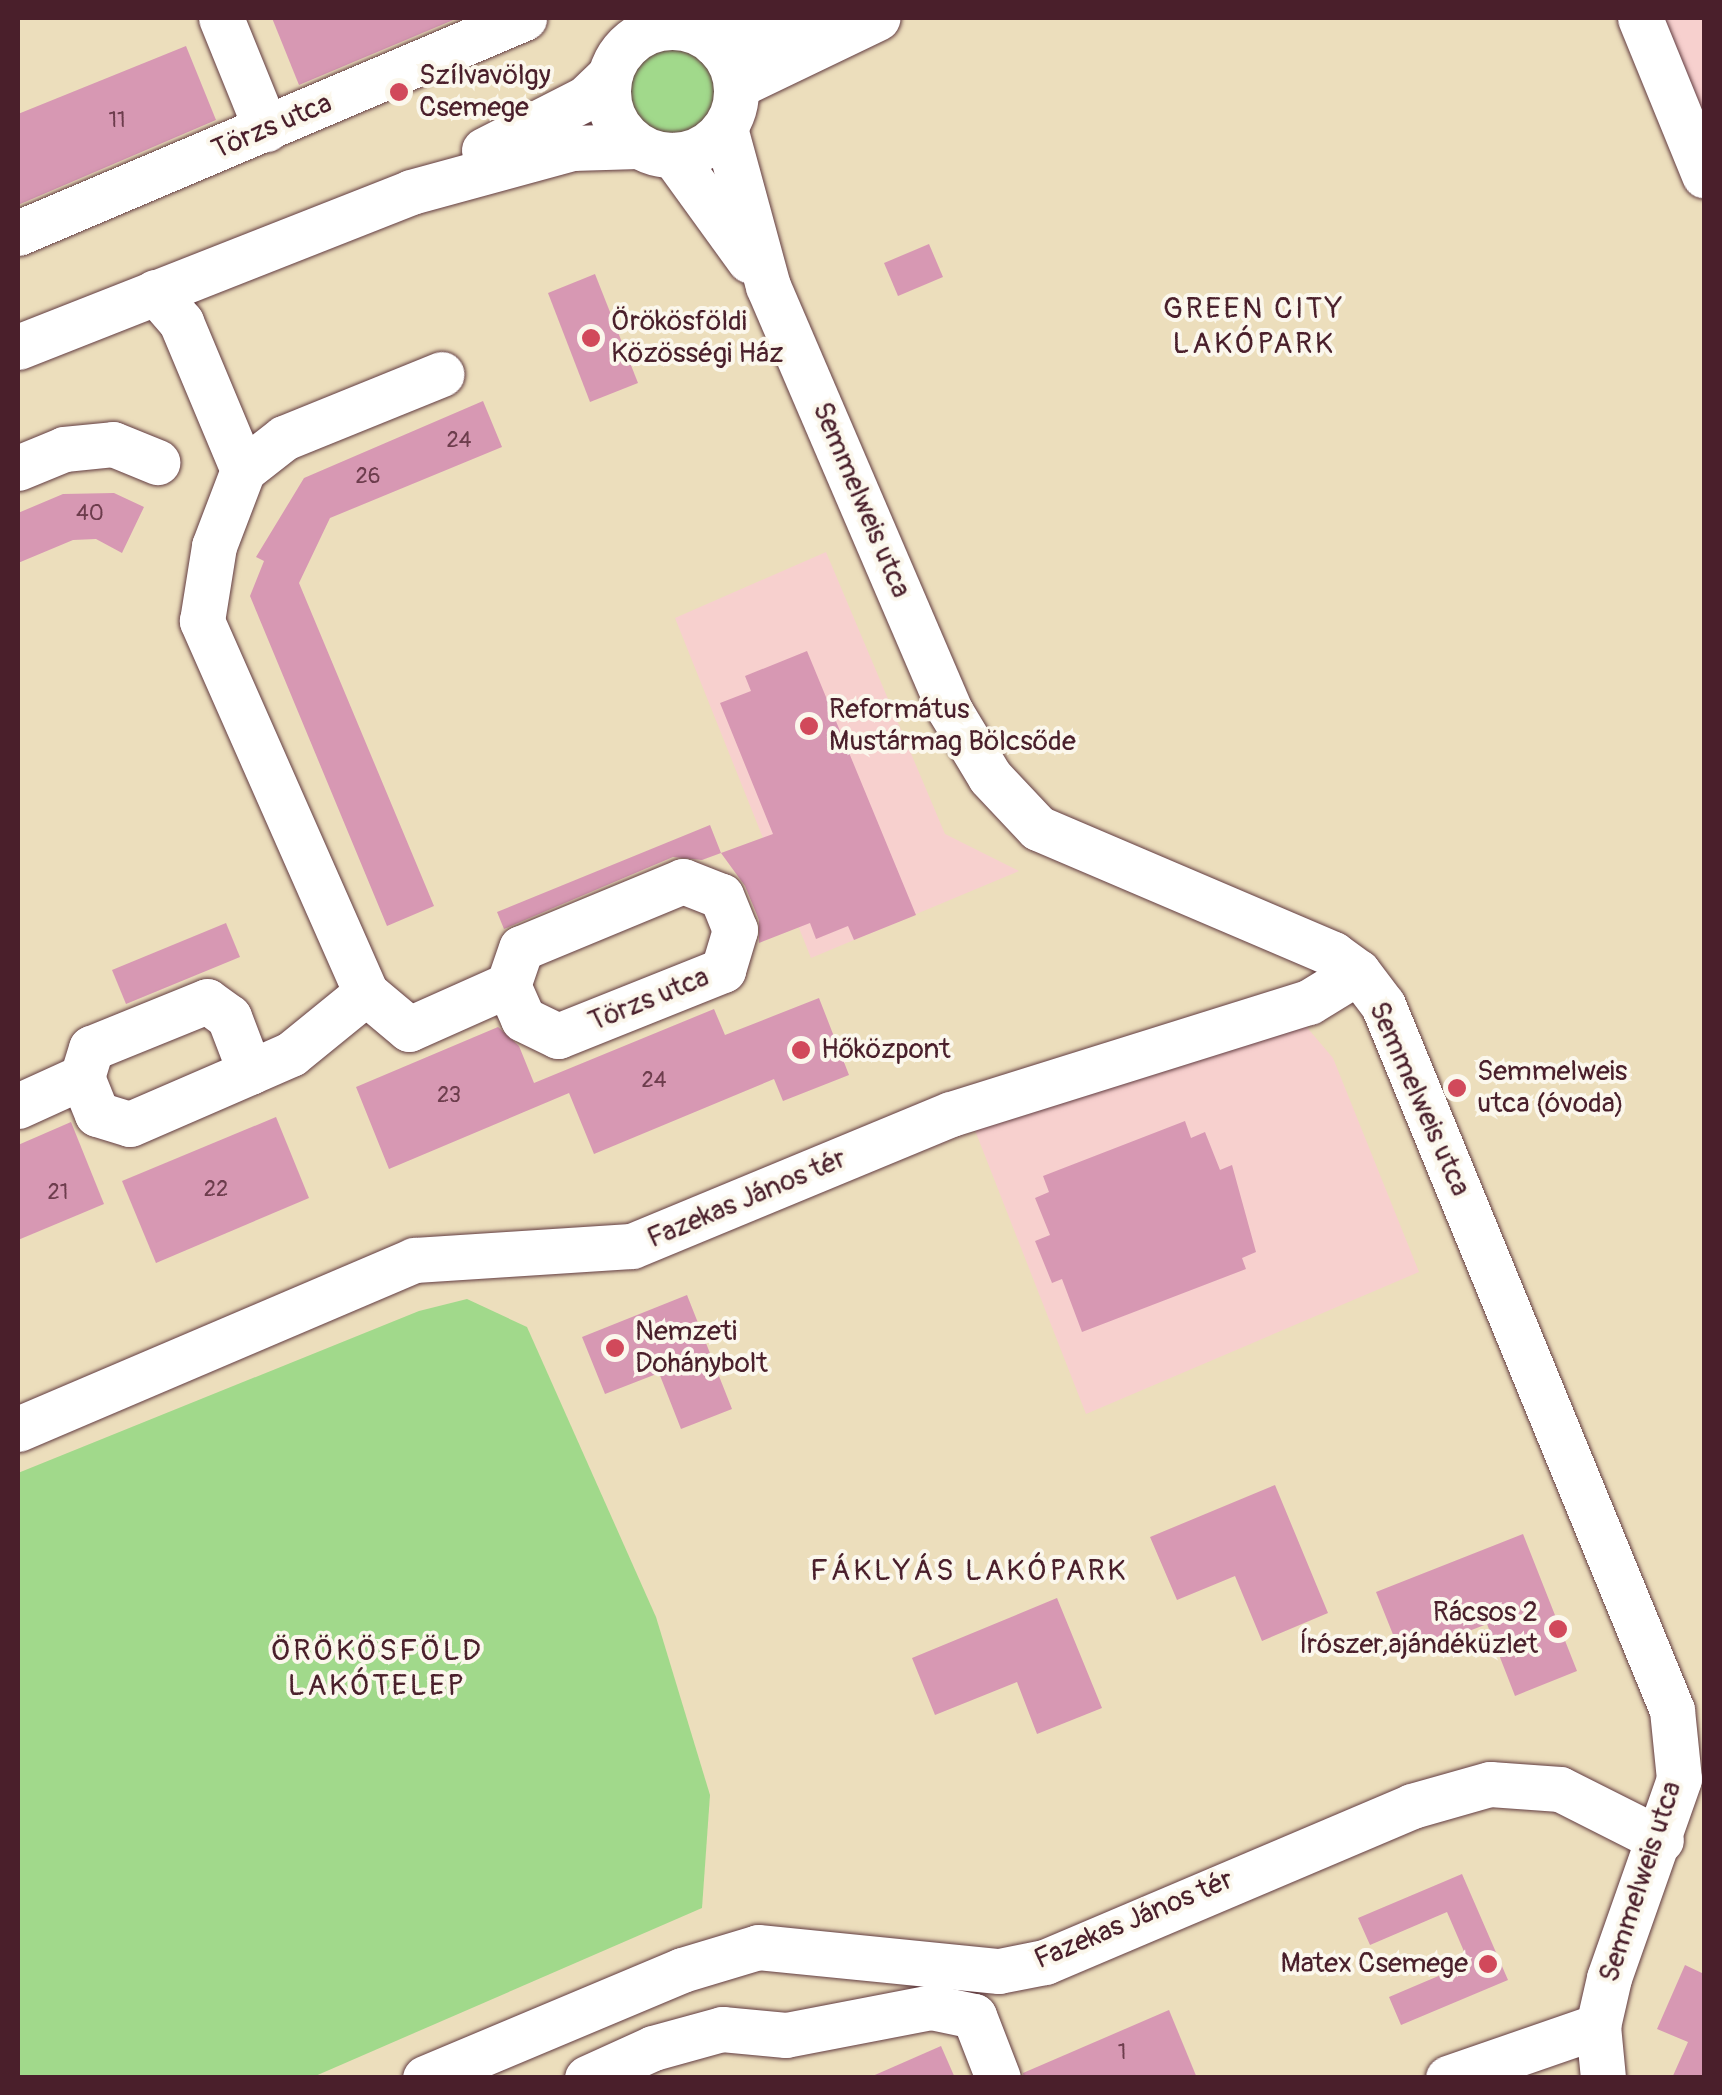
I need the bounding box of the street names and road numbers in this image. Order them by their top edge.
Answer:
street label: Törzs utca [207,87,337,167]
street label: Semmelweis utca [805,397,917,603]
street label: Törzs utca [584,961,714,1039]
street label: Semmelweis utca [1361,997,1477,1201]
street label: Fazekas János tér [643,1142,851,1256]
street label: Semmelweis utca [1593,1777,1689,1987]
street label: Fazekas János tér [1030,1863,1238,1977]

